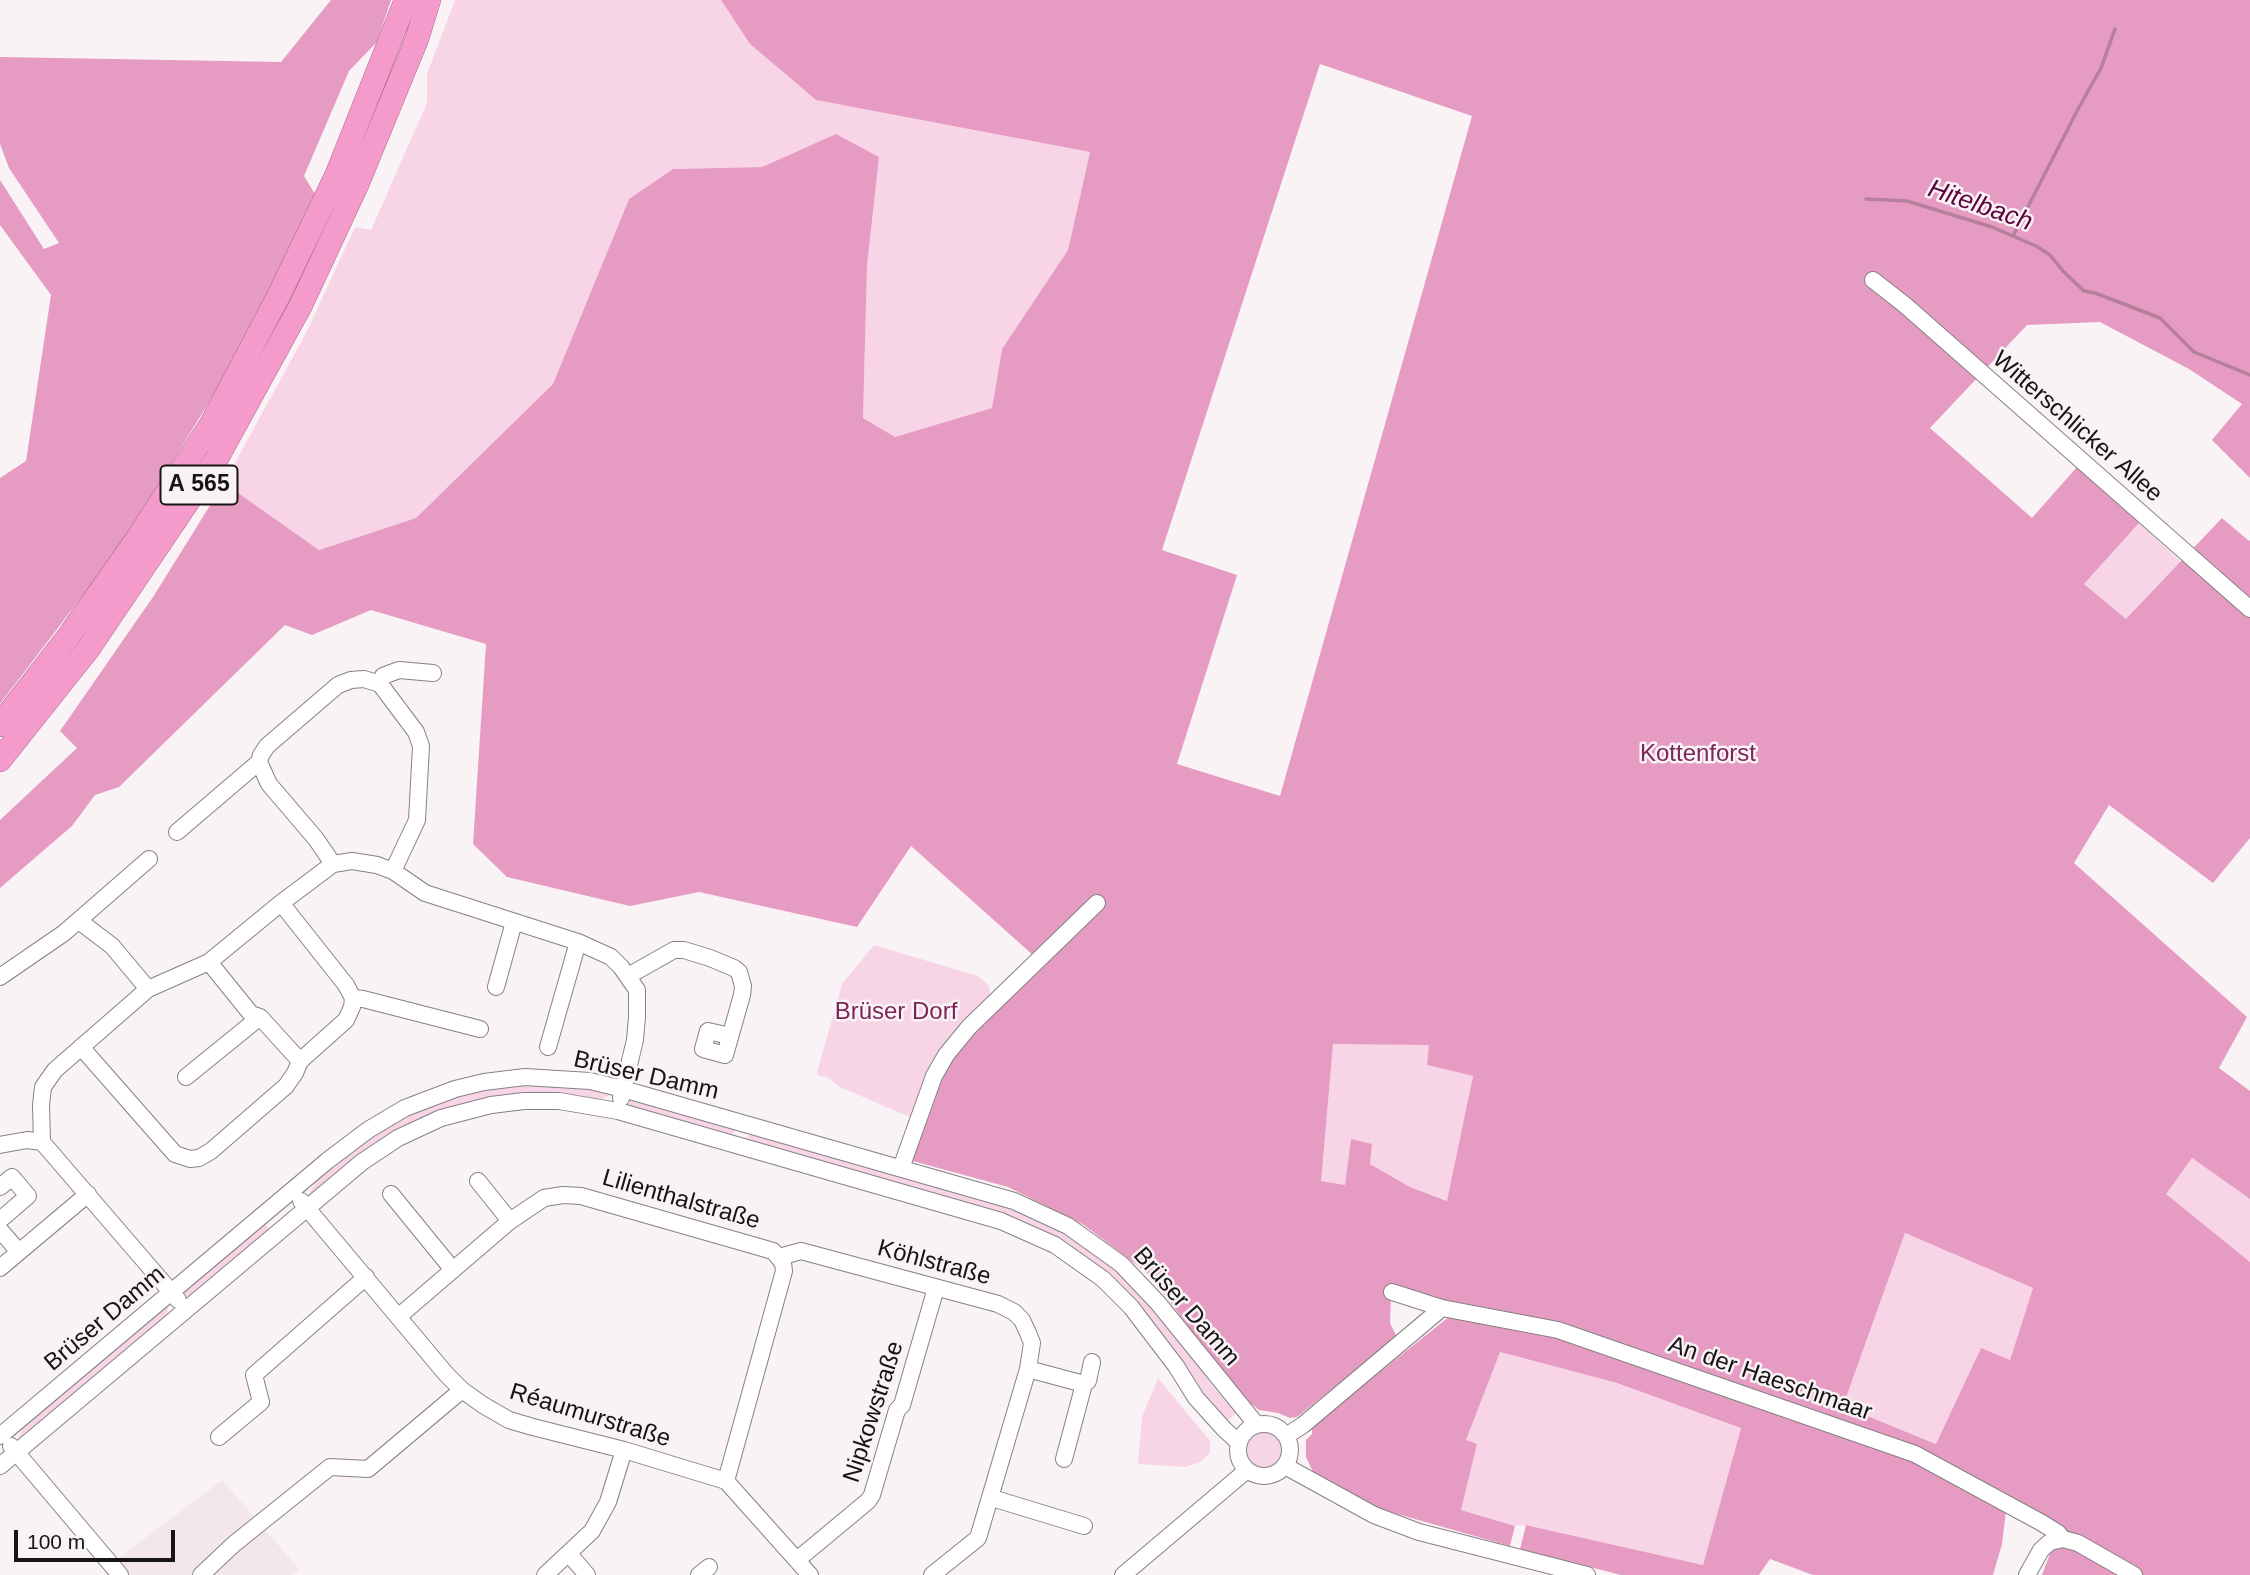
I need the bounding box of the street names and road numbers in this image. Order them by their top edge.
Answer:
street label: Witterschlicker Allee [1986,345,2168,509]
road number: A 565 [160,466,238,505]
street label: Brüser Damm [571,1045,721,1107]
street label: Lilienthalstraße [599,1164,763,1236]
street label: Köhlstraße [874,1234,994,1292]
street label: Brüser Damm [1127,1242,1245,1372]
street label: Brüser Damm [39,1260,171,1378]
street label: An der Haeschmaar [1664,1331,1876,1427]
street label: Nipkowstraße [838,1338,910,1486]
street label: Réaumurstraße [506,1378,674,1454]

